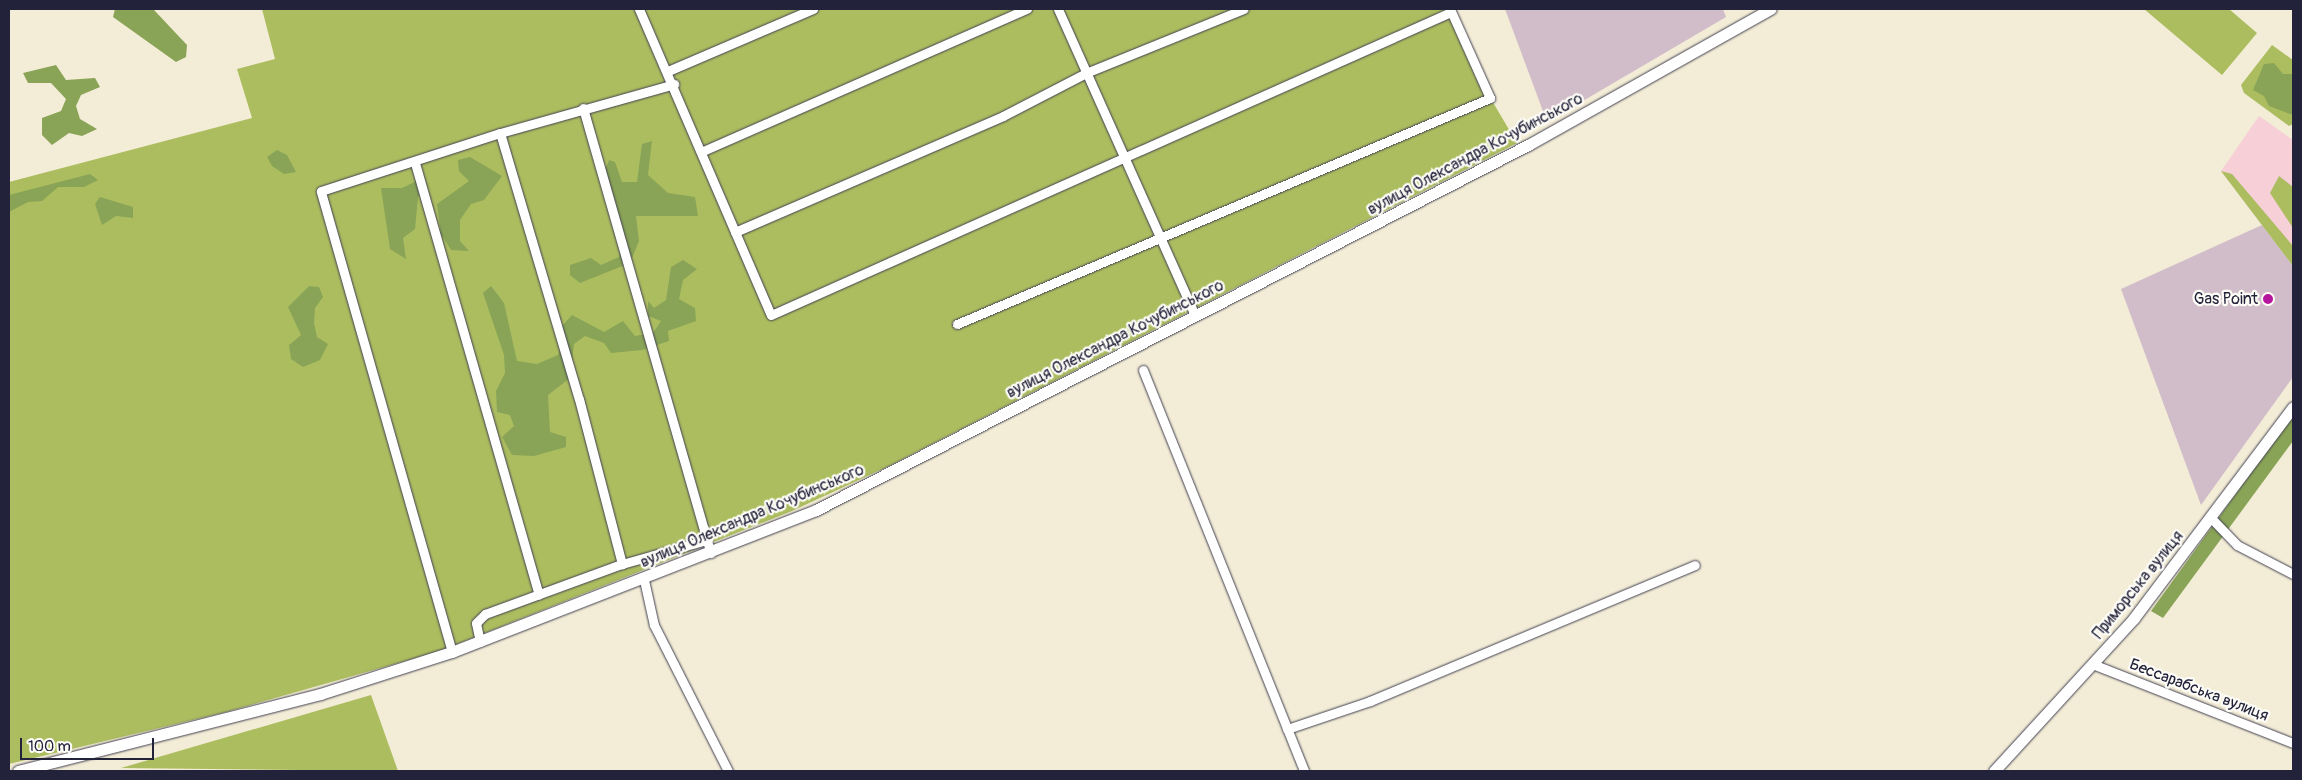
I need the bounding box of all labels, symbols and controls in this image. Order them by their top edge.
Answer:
street label: вулиця Олександра Кочубинського [1364,89,1586,219]
street label: вулиця Олександра Кочубинського [1003,276,1227,402]
place label: Gas Point [2194,289,2258,309]
marker: Gas Point [2262,293,2274,305]
street label: вулиця Олександра Кочубинського [637,460,867,572]
street label: Приморська вулиця [2089,527,2187,643]
street label: Бессарабська вулиця [2127,655,2271,725]
scale bar [22,728,156,760]
text: 100 m [28,737,71,756]

